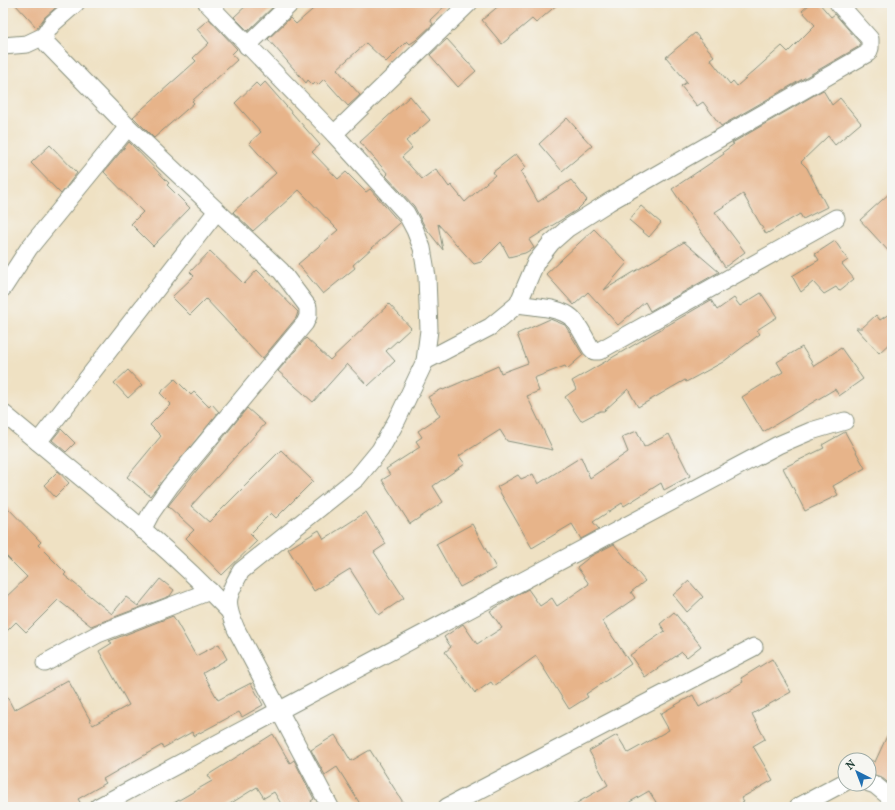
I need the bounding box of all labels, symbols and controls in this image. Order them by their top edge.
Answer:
north arrow [837,752,877,792]
text: N [843,757,859,773]

